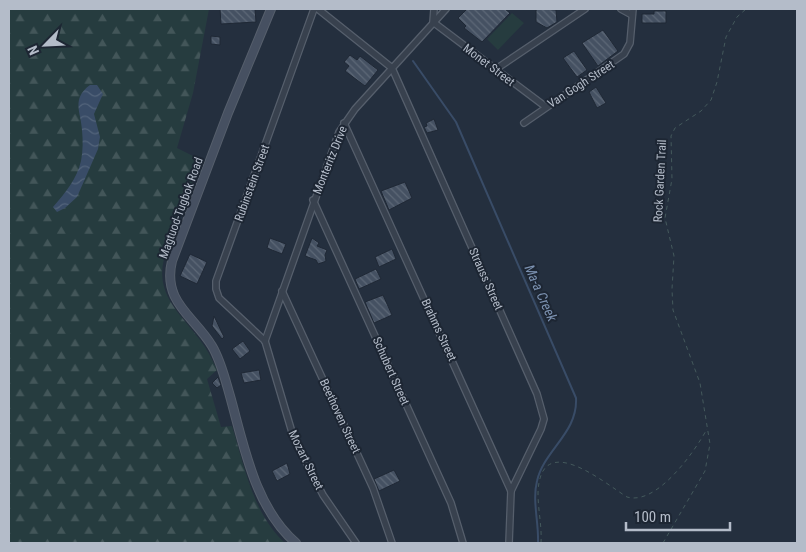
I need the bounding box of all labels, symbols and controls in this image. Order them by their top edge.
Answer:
north arrow [20,20,70,70]
street label: Monet Street [460,41,518,89]
text: N [24,43,42,57]
street label: Van Gogh Street [545,57,617,111]
street label: Monteritz Drive [310,124,350,196]
street label: Rock Garden Trail [651,139,669,223]
street label: Rubinstein Street [232,142,273,223]
street label: Magtuod-Tugbok Road [156,155,206,260]
street label: Strauss Street [466,246,506,313]
water label: Ma-a Creek [521,262,561,325]
street label: Brahms Street [419,297,460,364]
street label: Schubert Street [370,335,412,408]
street label: Beethoven Street [317,377,364,456]
street label: Mozart Street [286,428,327,492]
scale bar [626,500,730,532]
text: 100 m [634,508,671,526]

